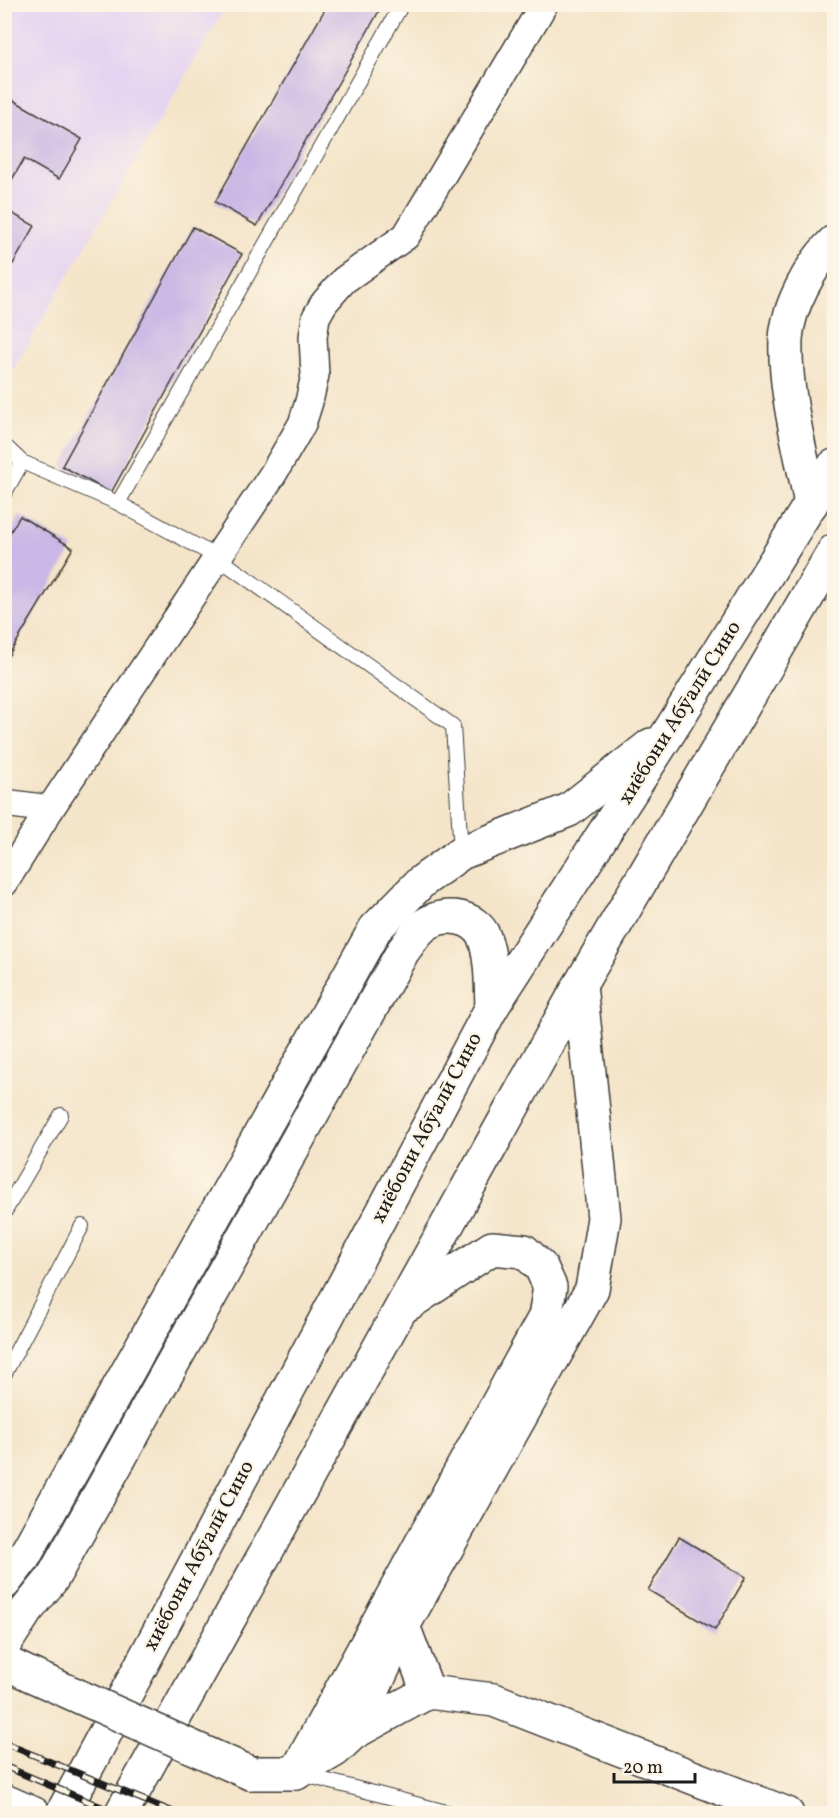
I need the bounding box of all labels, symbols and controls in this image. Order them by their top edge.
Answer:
street label: хиёбони Абӯалӣ Сино [611,615,749,811]
street label: хиёбони Абӯалӣ Сино [364,1028,490,1228]
street label: хиёбони Абӯалӣ Сино [136,1456,262,1656]
scale bar [614,1746,695,1784]
text: 20 m [623,1756,663,1781]

